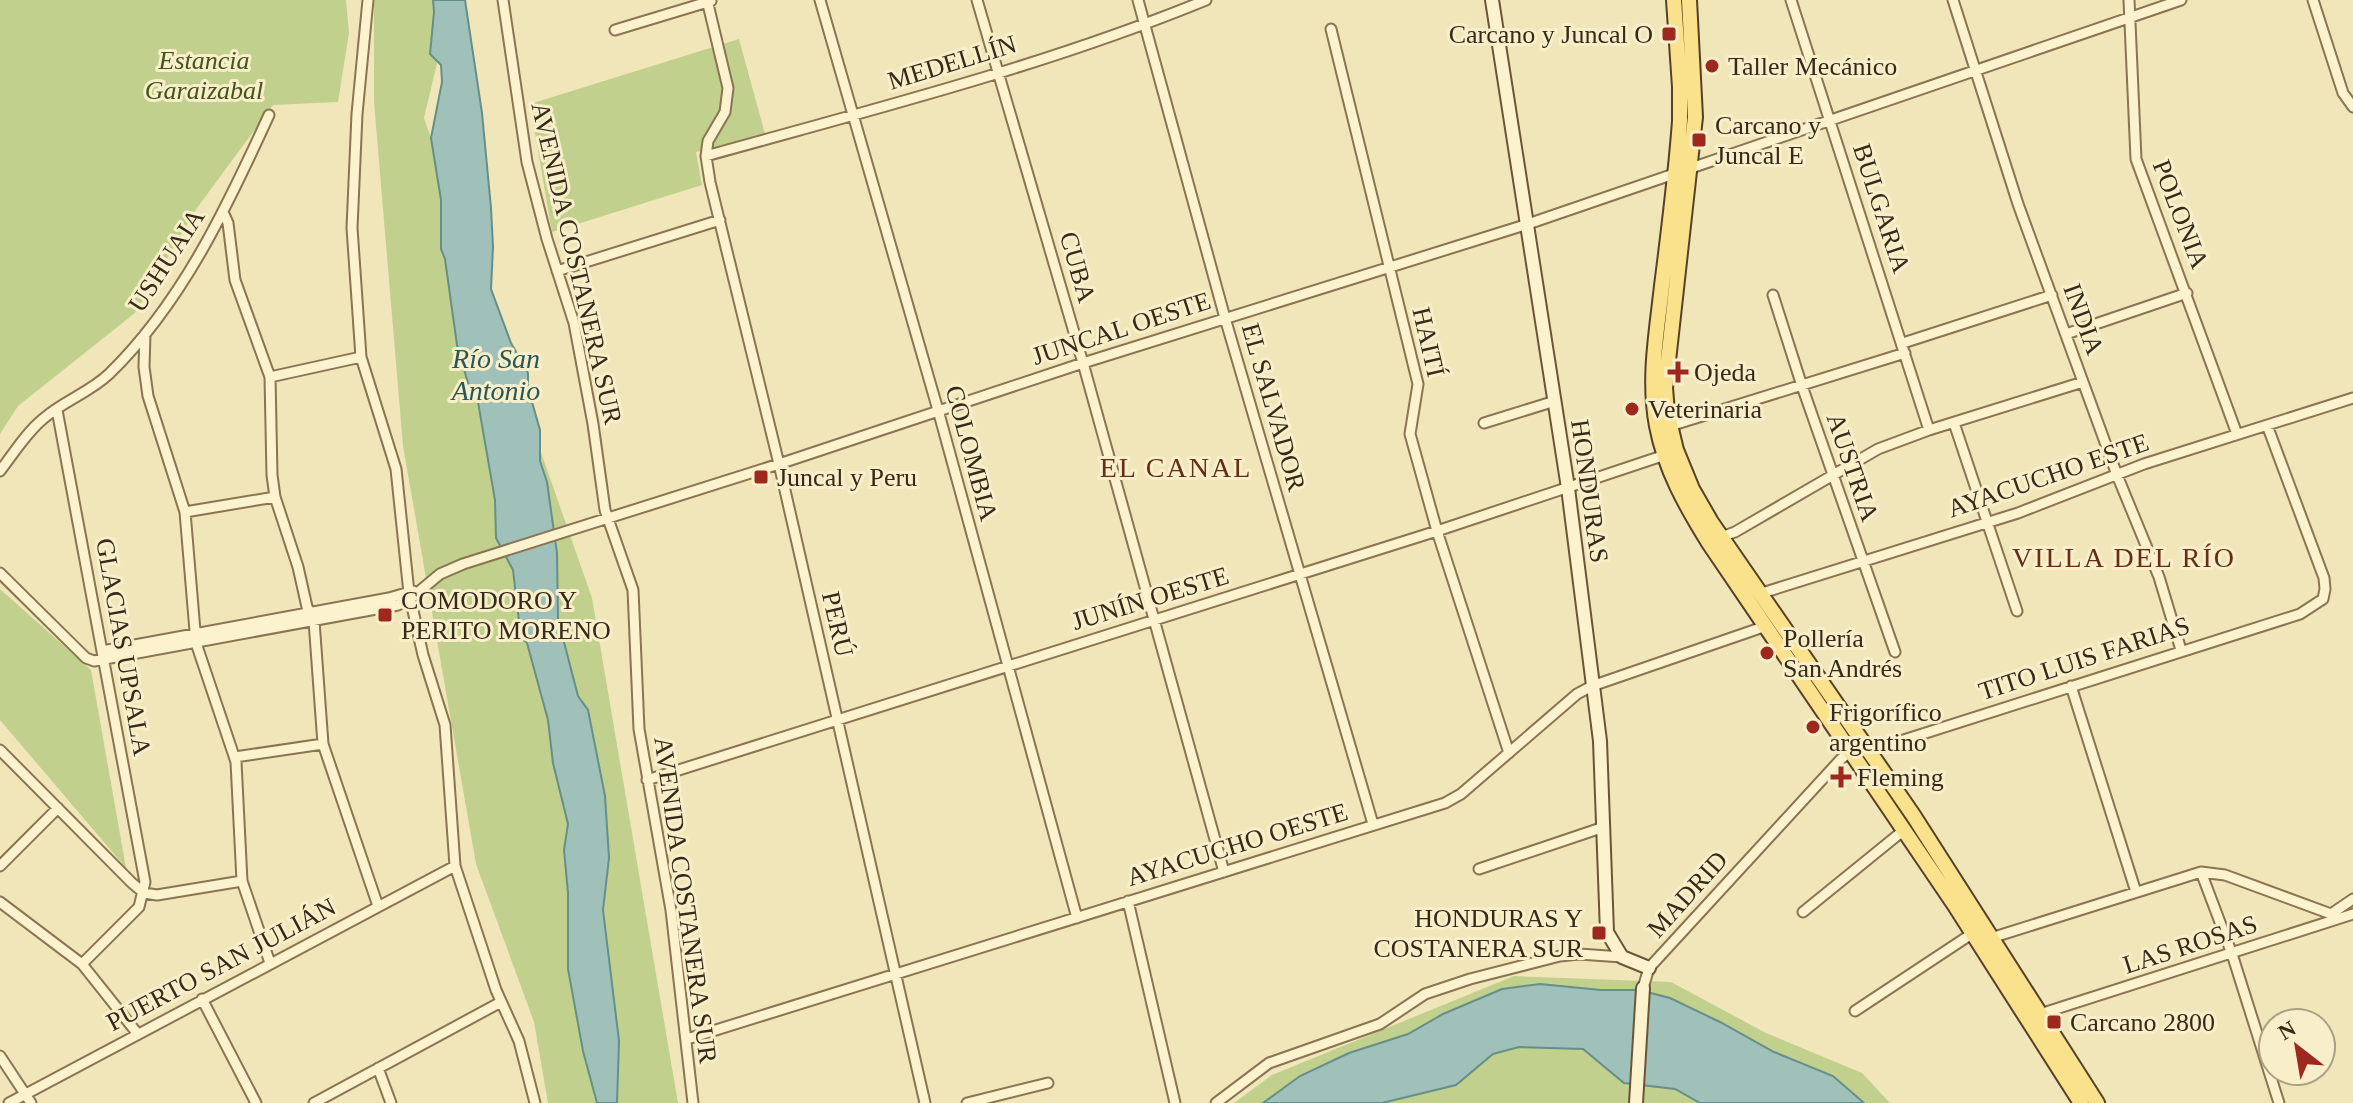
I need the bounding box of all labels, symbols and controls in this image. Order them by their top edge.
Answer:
place label: Carcano y Juncal O [1449,20,1653,49]
marker: Carcano y Juncal O [1660,25,1678,43]
street label: MEDELLÍN [884,29,1020,96]
park label: Estancia Garaizabal [145,46,263,105]
place label: Taller Mecánico [1728,52,1897,81]
marker: Taller Mecánico [1703,57,1721,75]
street label: AVENIDA COSTANERA SUR [525,99,628,428]
place label: Carcano y Juncal E [1715,111,1821,170]
marker: Carcano y Juncal E [1690,131,1708,149]
street label: BULGARIA [1847,140,1916,277]
street label: POLONIA [2147,156,2215,273]
street label: USHUAIA [122,203,211,317]
street label: CUBA [1054,228,1101,306]
street label: INDIA [2057,280,2110,359]
street label: JUNCAL OESTE [1028,286,1214,371]
street label: HAITÍ [1406,304,1451,380]
street label: EL SALVADOR [1236,320,1311,495]
water label: Río San Antonio [450,343,540,406]
place label: Ojeda [1694,358,1757,387]
marker: Ojeda [1669,363,1687,381]
street label: COLOMBIA [940,382,1004,524]
place label: Veterinaria [1648,395,1763,424]
marker: Veterinaria [1623,400,1641,418]
street label: AUSTRIA [1820,409,1885,525]
street label: HONDURAS [1565,418,1614,565]
street label: AYACUCHO ESTE [1944,427,2152,523]
district label: EL CANAL [1100,452,1252,483]
place label: Juncal y Peru [777,463,917,492]
marker: Juncal y Peru [752,468,770,486]
street label: GLACIAS UPSALA [90,536,157,758]
district label: VILLA DEL RÍO [2012,542,2236,573]
street label: JUNÍN OESTE [1068,561,1232,636]
place label: COMODORO Y PERITO MORENO [401,586,611,645]
street label: PERÚ [816,588,859,660]
marker: COMODORO Y PERITO MORENO [376,606,394,624]
street label: TITO LUIS FARIAS [1975,611,2193,706]
place label: Pollería San Andrés [1783,624,1902,683]
marker: Pollería San Andrés [1758,644,1776,662]
place label: Frigorífico argentino [1829,698,1942,757]
marker: Frigorífico argentino [1804,718,1822,736]
street label: AVENIDA COSTANERA SUR [648,735,723,1066]
place label: Fleming [1857,763,1944,792]
marker: Fleming [1832,768,1850,786]
street label: AYACUCHO OESTE [1123,797,1351,892]
street label: MADRID [1641,845,1733,943]
street label: PUERTO SAN JULIÁN [102,892,341,1037]
place label: HONDURAS Y COSTANERA SUR [1373,904,1584,963]
street label: LAS ROSAS [2119,909,2261,980]
marker: HONDURAS Y COSTANERA SUR [1590,924,1608,942]
north arrow [2257,1007,2337,1087]
place label: Carcano 2800 [2070,1008,2215,1037]
marker: Carcano 2800 [2045,1013,2063,1031]
text: N [2274,1015,2300,1045]

